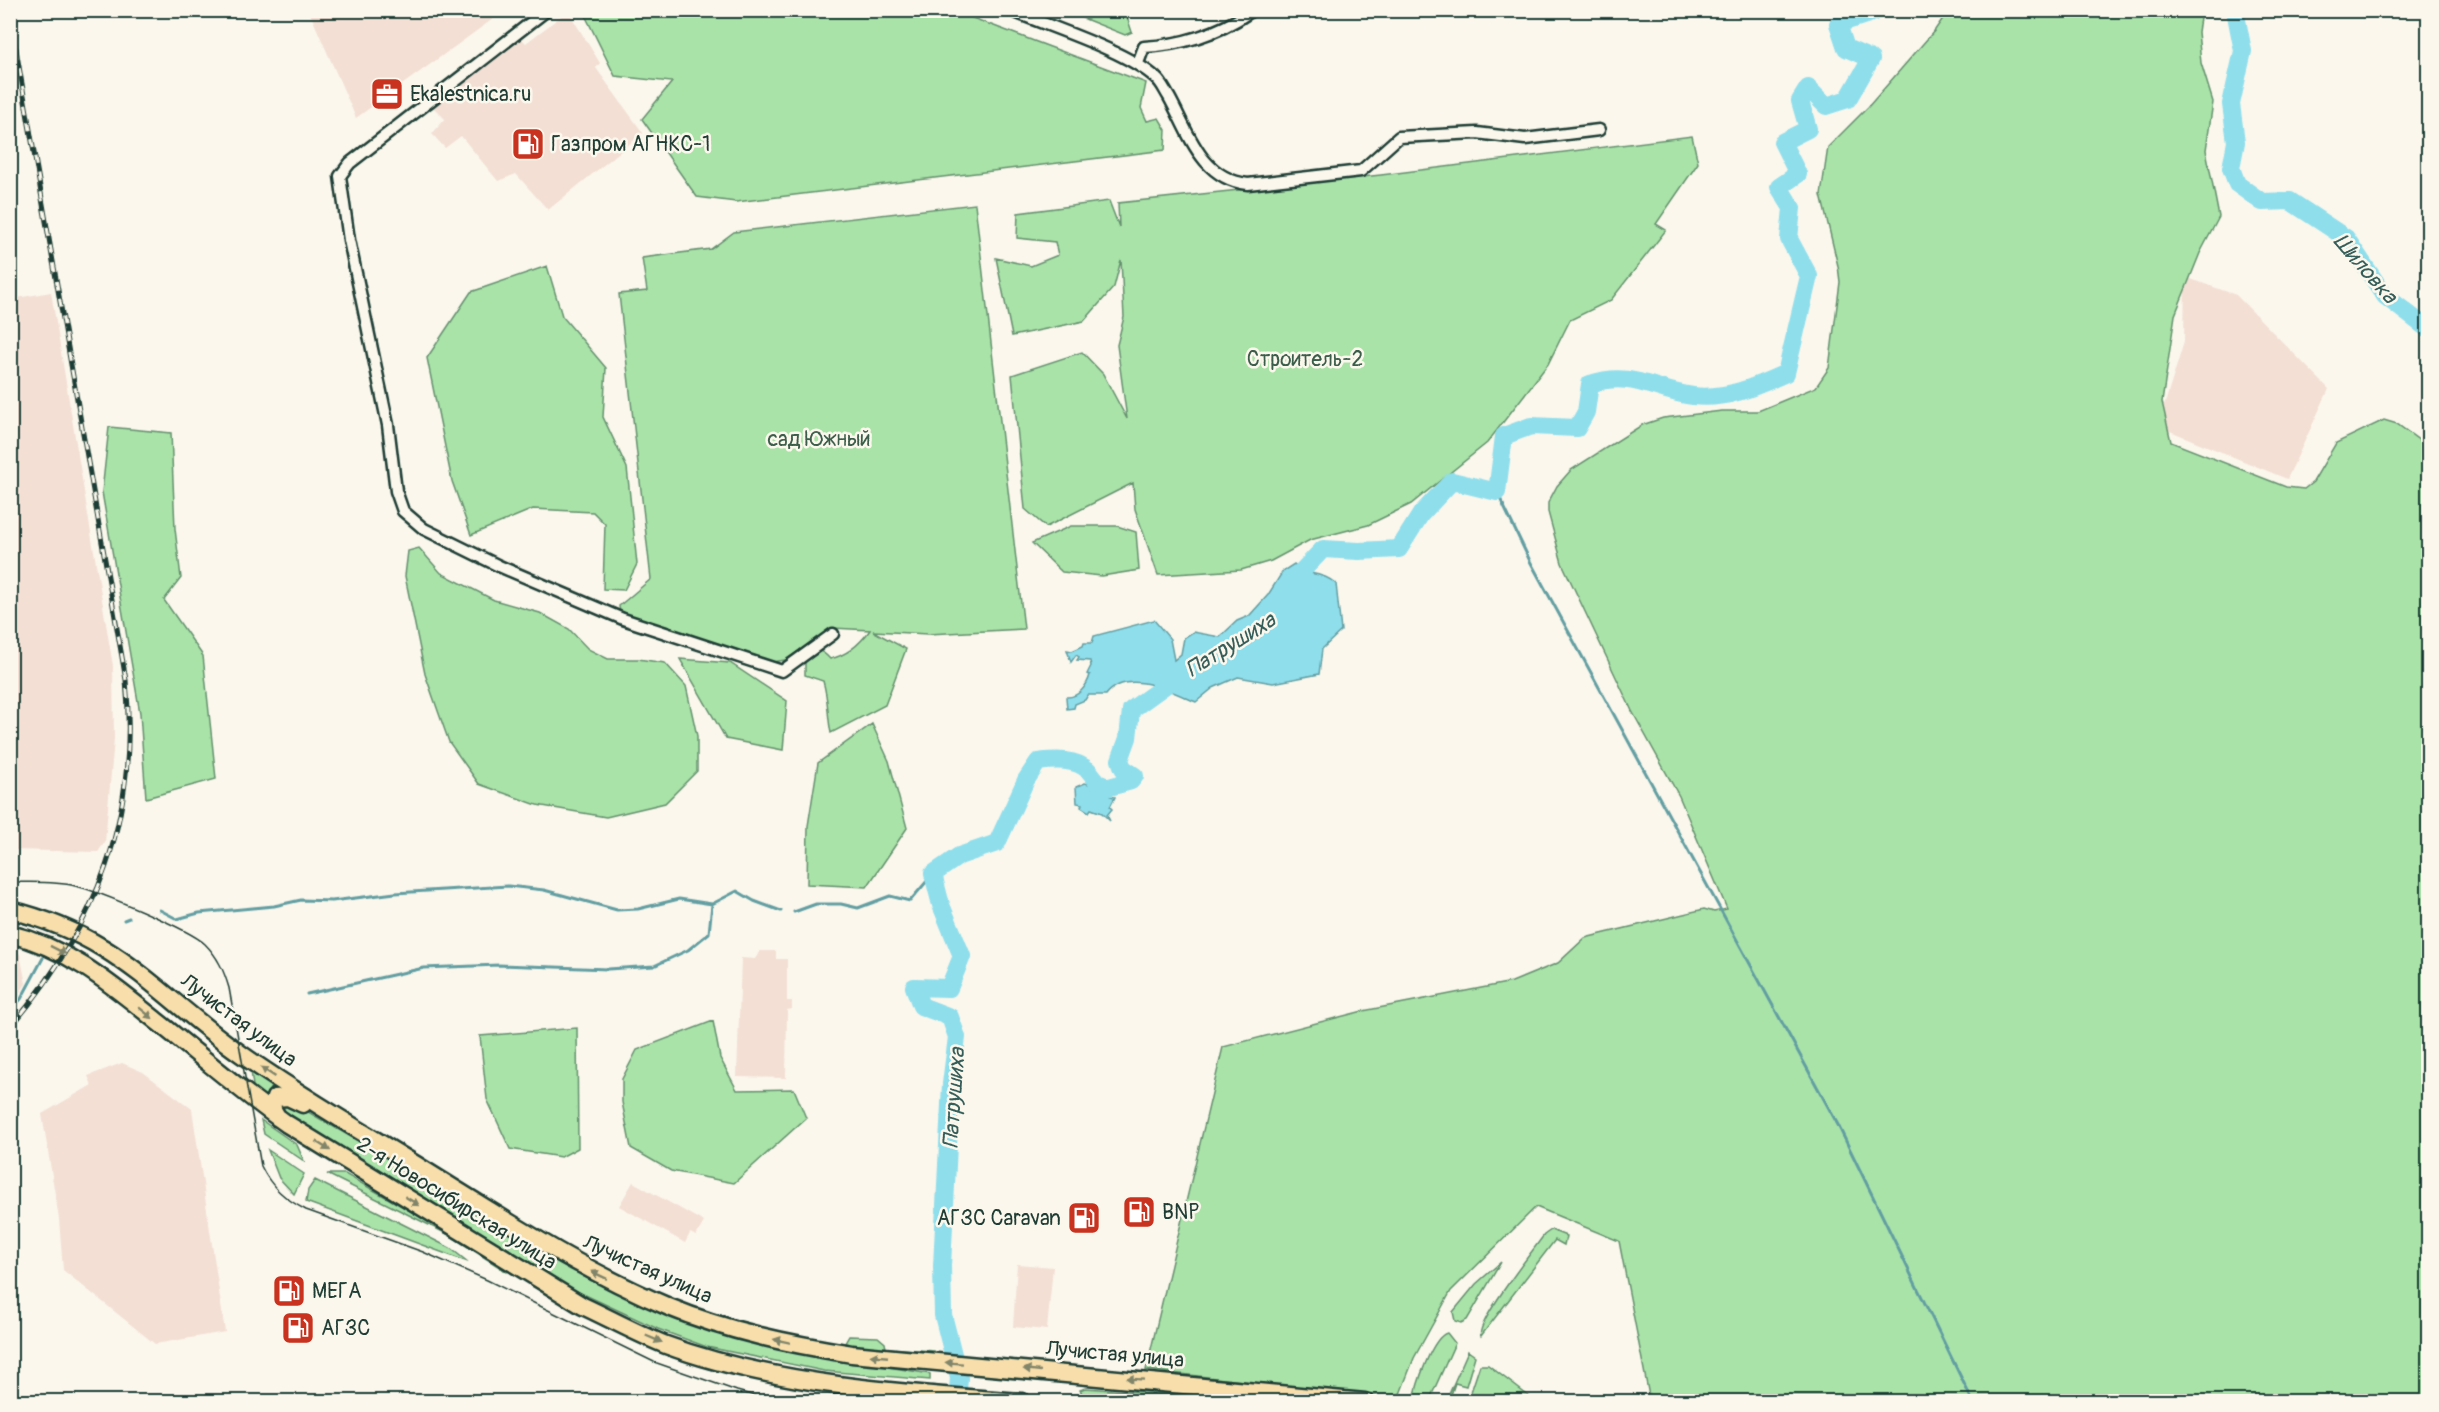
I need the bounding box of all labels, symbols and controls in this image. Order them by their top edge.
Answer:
office icon: Ekalestnica.ru [369,76,405,112]
place label: Ekalestnica.ru [410,81,531,108]
fuel station icon: Газпром АГНКС-1 [510,126,546,162]
place label: Газпром АГНКС-1 [551,131,710,158]
water label: Шиловка [2327,228,2404,311]
park label: Строитель-2 [1247,346,1363,373]
park label: сад Южный [767,426,871,453]
water label: Патрушиха [1180,605,1282,683]
one-way arrow [49,946,66,955]
street label: Лучистая улица [174,967,302,1073]
one-way arrow [138,1006,154,1019]
water label: Патрушиха [937,1045,972,1149]
one-way arrow [260,1067,276,1078]
street label: 2-я Новосибирская улица [352,1131,562,1276]
one-way arrow [315,1141,331,1152]
fuel station icon: BNP [1121,1194,1157,1230]
one-way arrow [404,1196,420,1207]
place label: BNP [1162,1199,1200,1226]
fuel station icon: АГЗС Caravan [1066,1200,1102,1236]
place label: АГЗС Caravan [937,1205,1061,1232]
street label: Лучистая улица [578,1228,717,1310]
one-way arrow [590,1270,607,1280]
fuel station icon: МЕГА [271,1273,307,1309]
place label: МЕГА [312,1278,362,1305]
fuel station icon: АГЗС [280,1310,316,1346]
place label: АГЗС [321,1315,370,1342]
one-way arrow [645,1335,663,1345]
street label: Лучистая улица [1044,1335,1185,1374]
one-way arrow [772,1336,791,1345]
one-way arrow [869,1351,888,1361]
one-way arrow [945,1358,964,1367]
one-way arrow [1022,1365,1041,1375]
one-way arrow [1126,1374,1145,1384]

